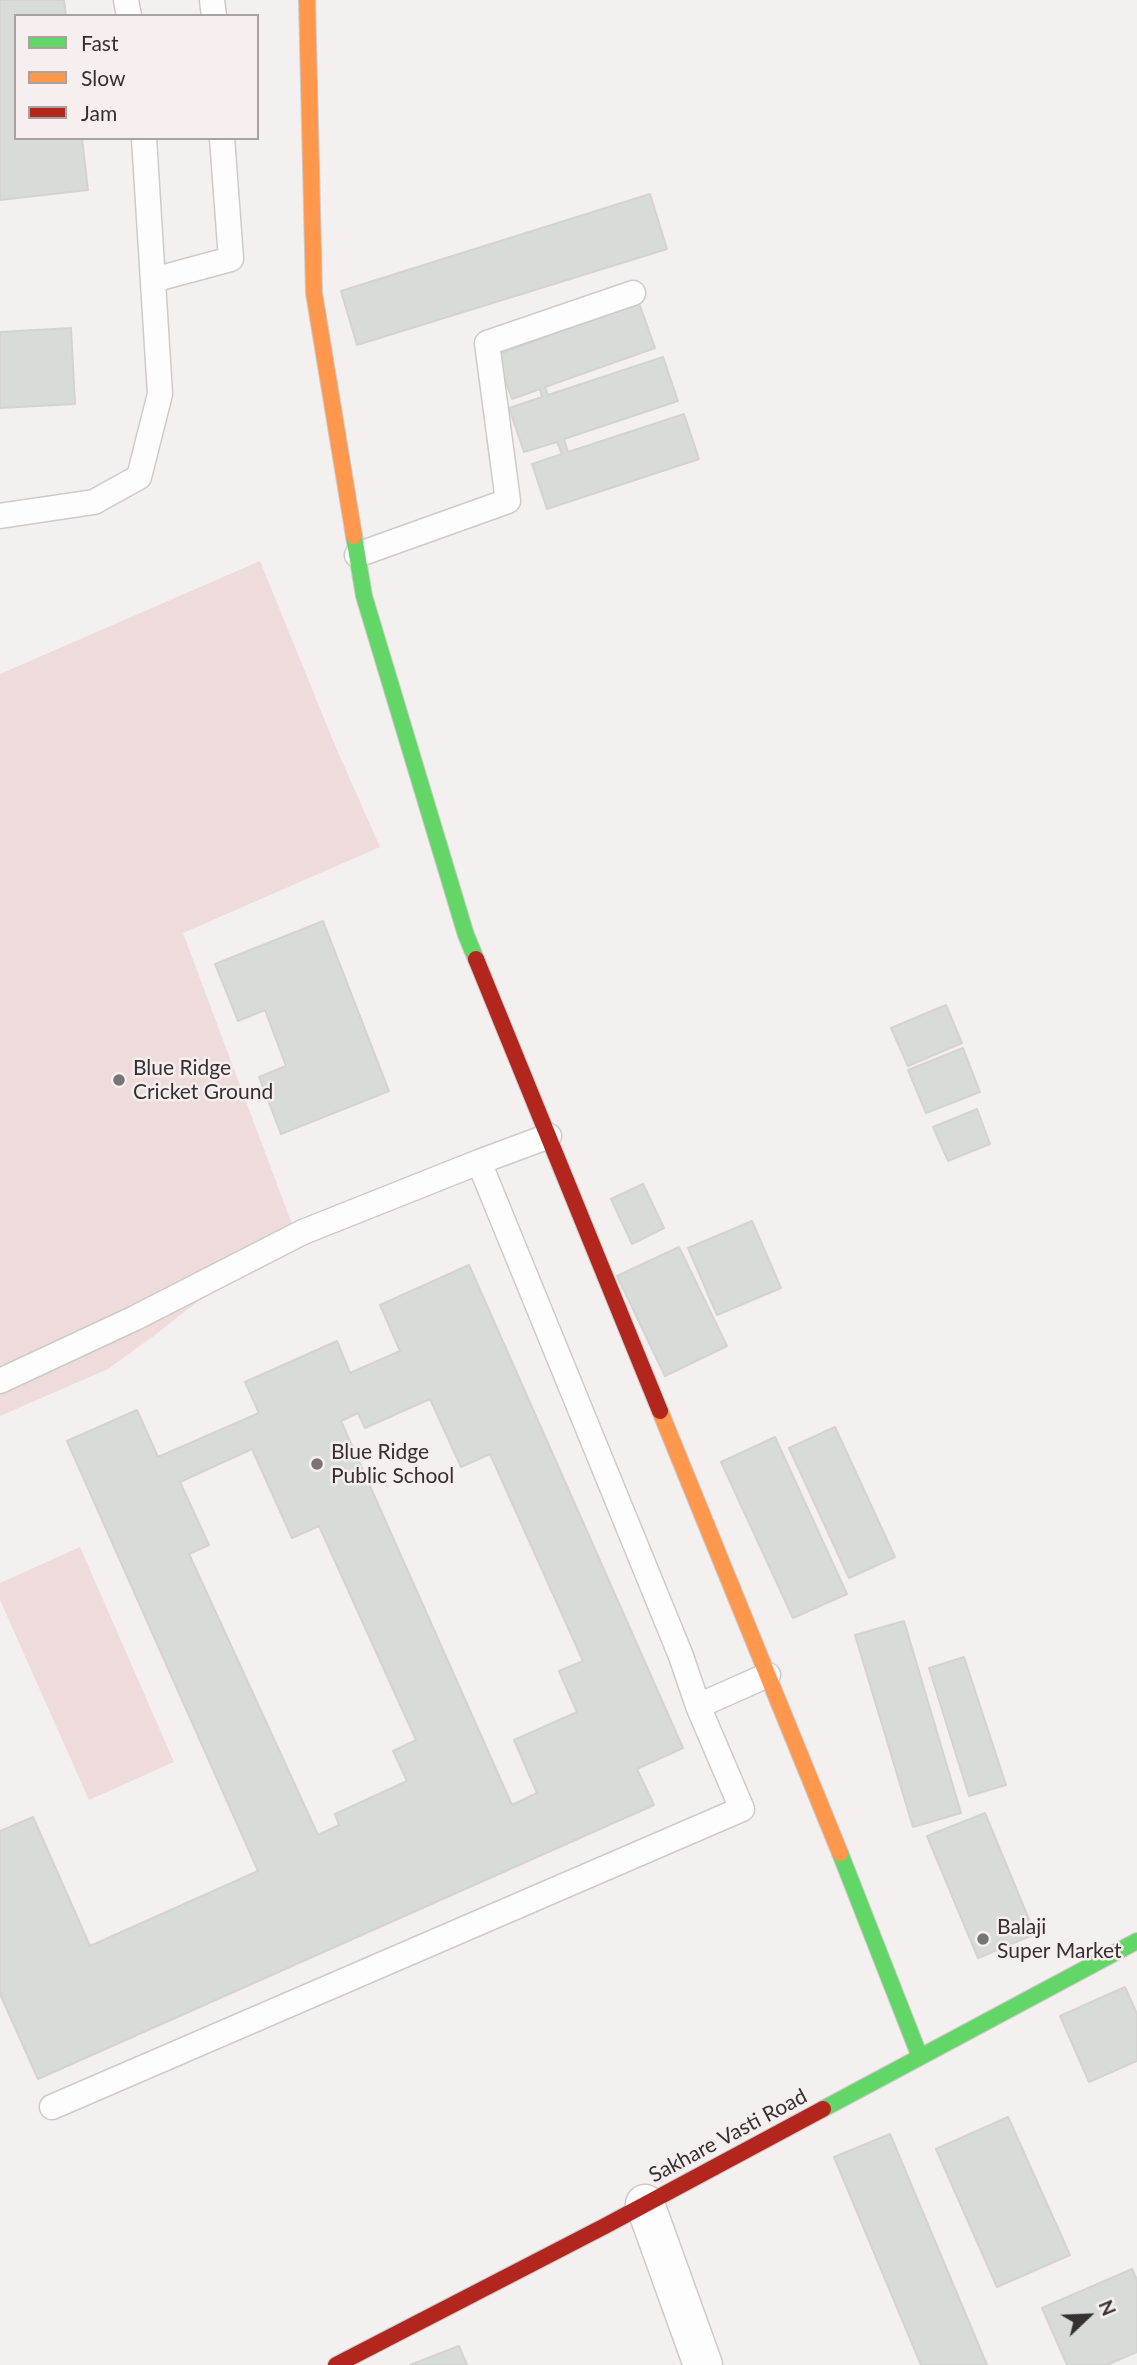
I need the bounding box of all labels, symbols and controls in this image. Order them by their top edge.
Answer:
legend [14,14,259,140]
text: Fast [81,30,118,55]
text: Slow [81,65,125,90]
text: Jam [81,100,117,125]
place label: Blue Ridge Cricket Ground [133,1055,273,1105]
marker: Blue Ridge Cricket Ground [111,1072,127,1088]
place label: Blue Ridge Public School [331,1439,454,1489]
marker: Blue Ridge Public School [309,1456,325,1472]
place label: Balaji Super Market [997,1914,1122,1964]
marker: Balaji Super Market [975,1931,991,1947]
street label: Sakhare Vasti Road [645,2084,811,2188]
north arrow [1053,2281,1123,2351]
text: N [1094,2296,1121,2319]

